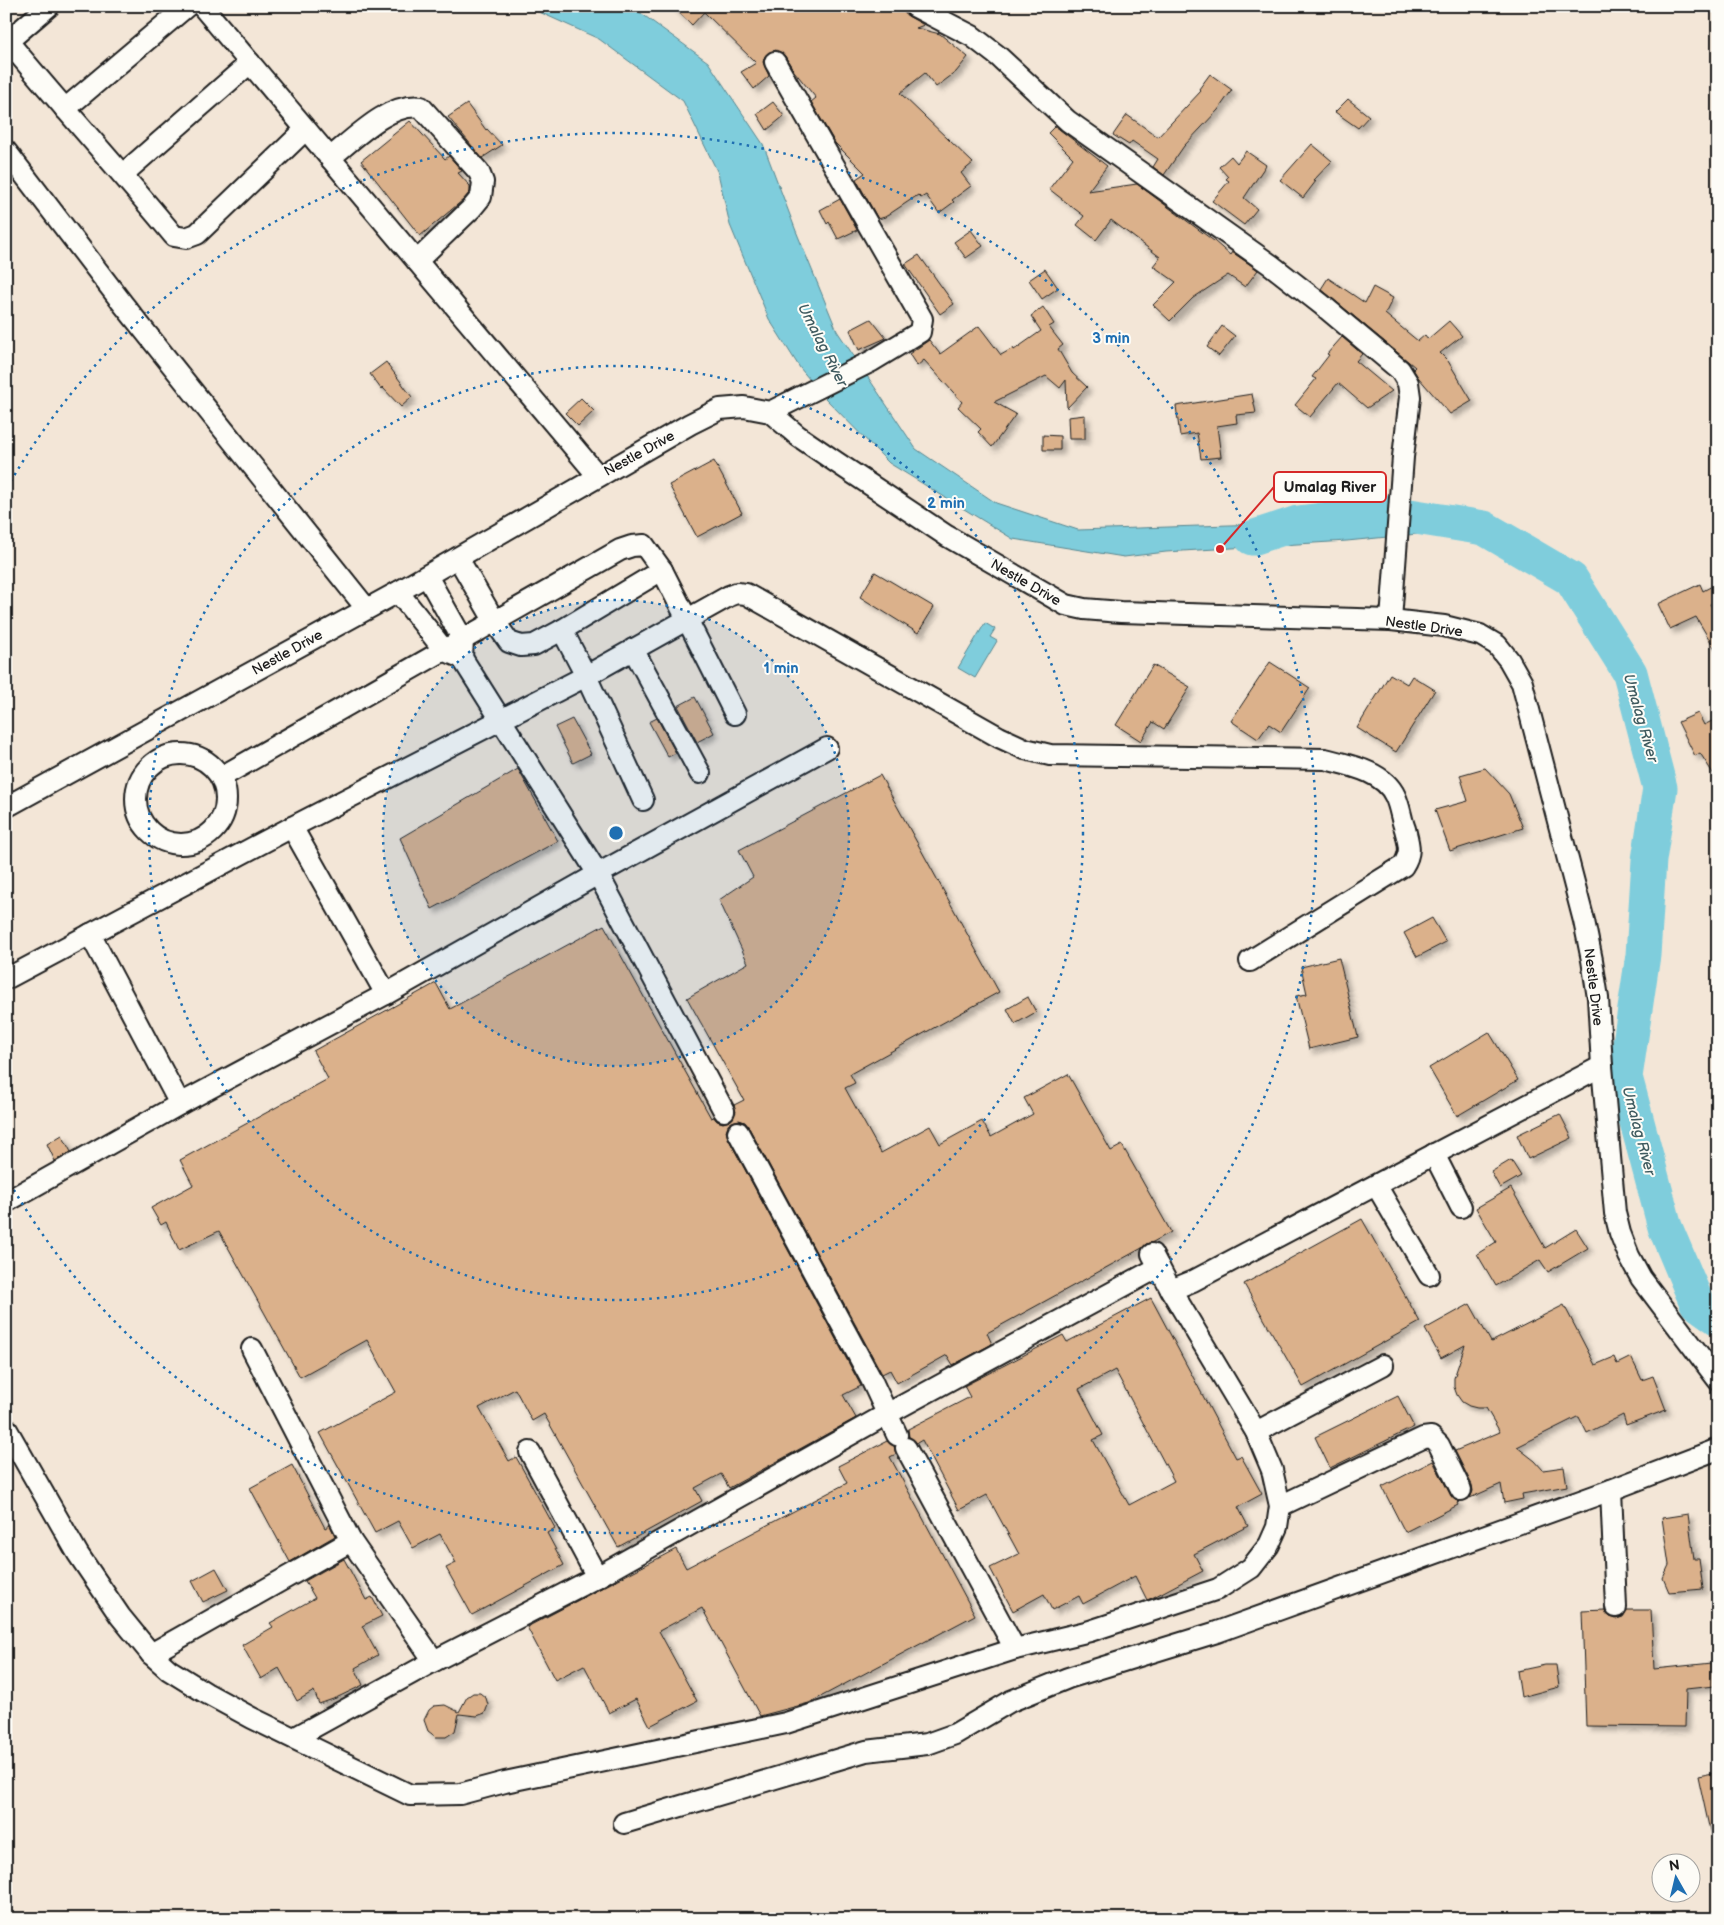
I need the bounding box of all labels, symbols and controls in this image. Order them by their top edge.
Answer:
water label: Umalag River [793,300,852,392]
text: 3 min [1092,329,1130,348]
street label: Nestle Drive [601,427,678,480]
callout: Umalag River [1274,472,1386,502]
text: Umalag River [1284,478,1377,497]
text: 2 min [927,494,965,513]
street label: Nestle Drive [988,556,1064,609]
street label: Nestle Drive [1384,613,1464,640]
street label: Nestle Drive [249,626,326,679]
text: 1 min [763,659,799,678]
water label: Umalag River [1619,672,1663,766]
centre of rings [607,824,625,842]
street label: Nestle Drive [1580,947,1607,1027]
water label: Umalag River [1618,1085,1660,1179]
north arrow [1652,1852,1702,1902]
text: N [1668,1856,1681,1875]

